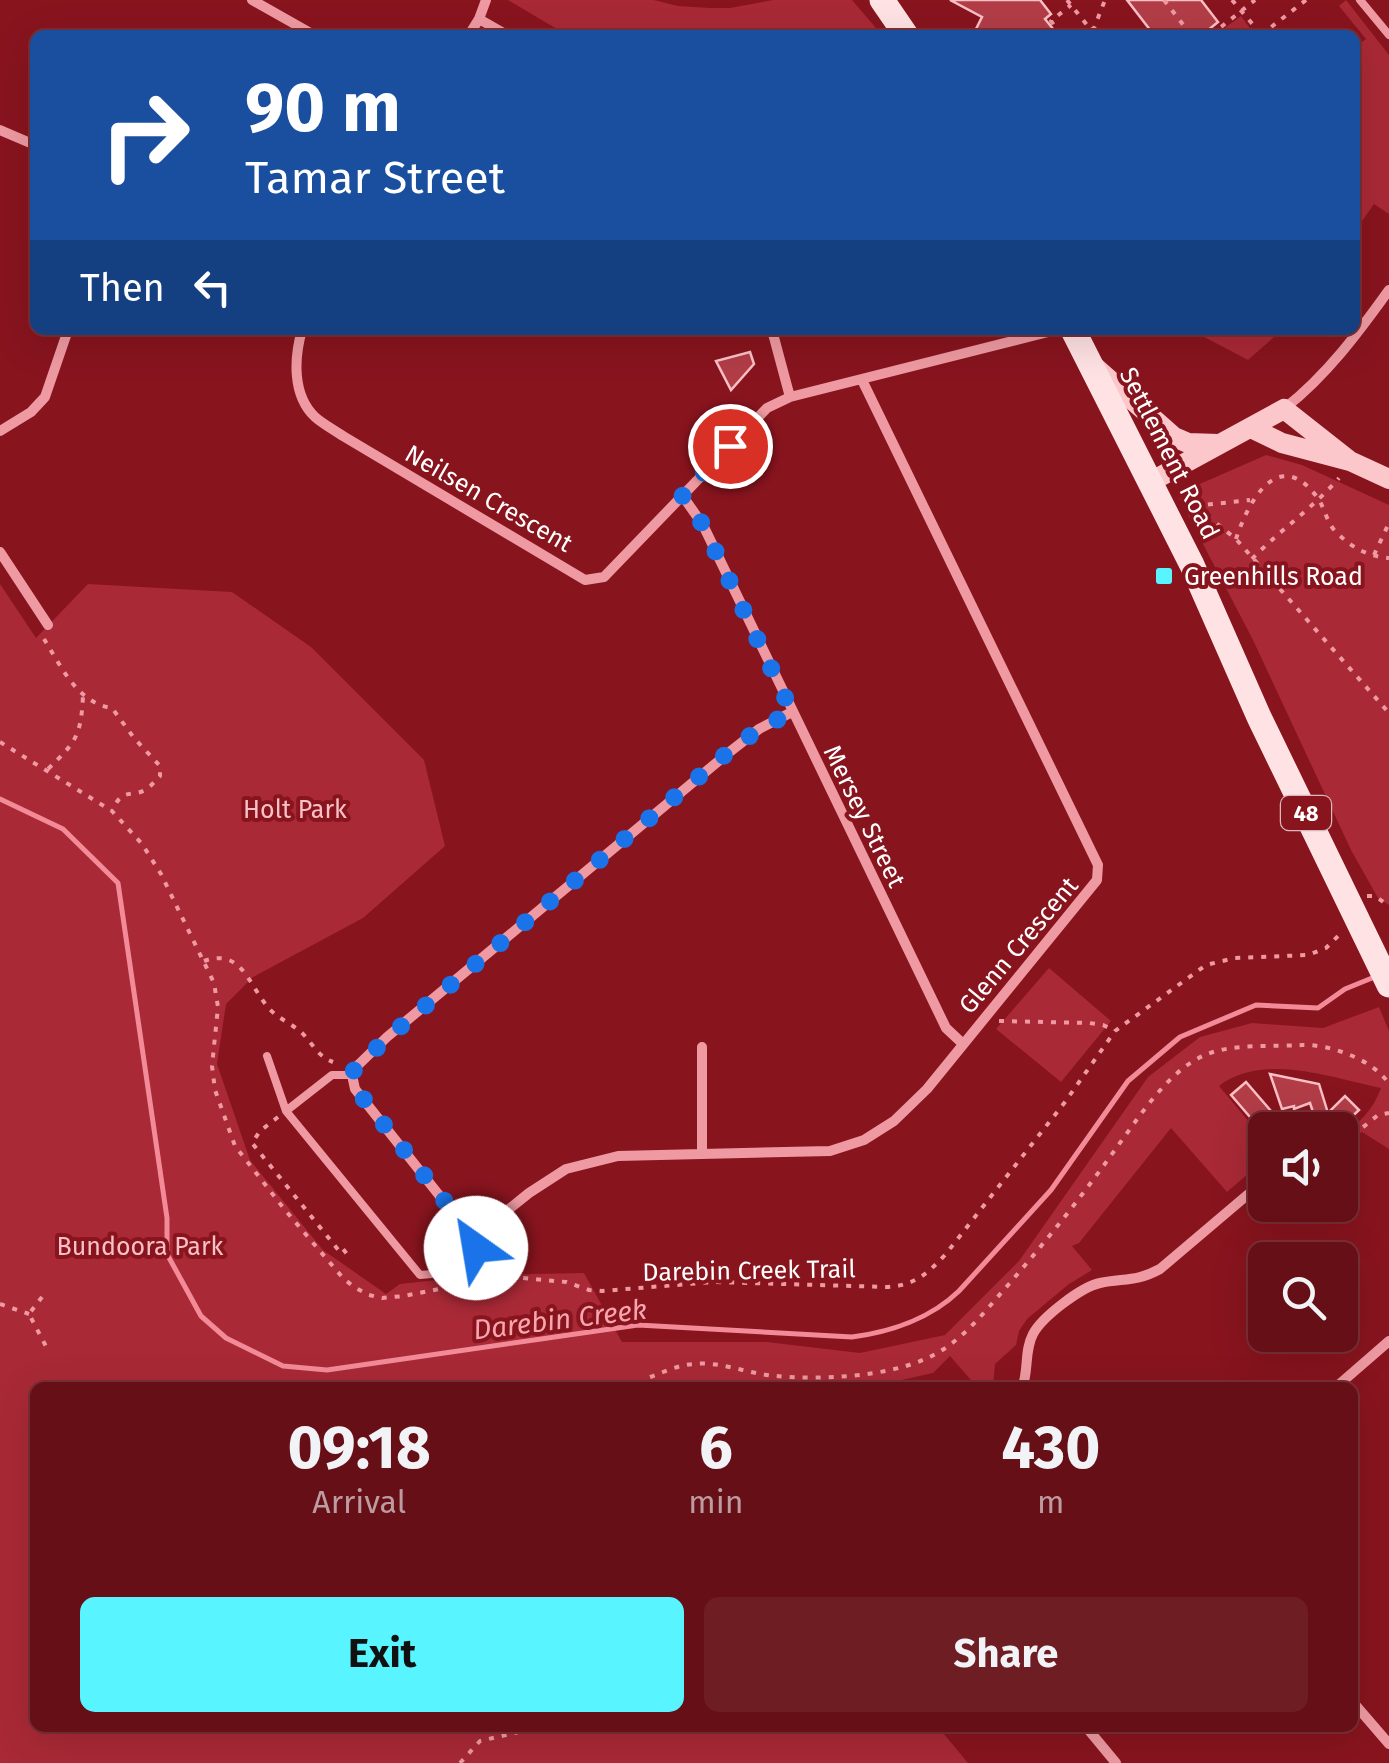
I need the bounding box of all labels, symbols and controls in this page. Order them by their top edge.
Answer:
text: 90 m [245,66,401,150]
icon: right [80,70,210,200]
text: Tamar Street [245,151,505,205]
icon: left [185,260,240,315]
text: Then [80,265,165,311]
street label: Settlement Road [1113,362,1225,544]
pin [688,404,773,489]
icon: arrive [703,419,758,474]
street label: Neilsen Crescent [399,439,578,559]
place label: Greenhills Road [1184,562,1363,592]
marker: Greenhills Road [1153,565,1175,587]
street label: Mersey Street [817,741,912,893]
park label: Holt Park [243,795,347,825]
road number: 48 [1281,796,1331,830]
street label: Glenn Crescent [953,870,1085,1020]
map controls [1248,1112,1358,1352]
button: sound [1248,1112,1358,1222]
position arrow [424,1196,528,1300]
park label: Bundoora Park [57,1232,224,1262]
button: search [1248,1242,1358,1352]
street label: Darebin Creek Trail [642,1254,856,1288]
water label: Darebin Creek [471,1292,649,1347]
text: 09:18 [288,1412,431,1484]
text: 6 [699,1412,733,1484]
text: 430 [1001,1412,1100,1484]
text: Arrival [312,1483,406,1521]
text: min [688,1483,744,1521]
text: m [1037,1483,1065,1521]
button: Exit [80,1597,684,1712]
button: Share [704,1597,1308,1712]

